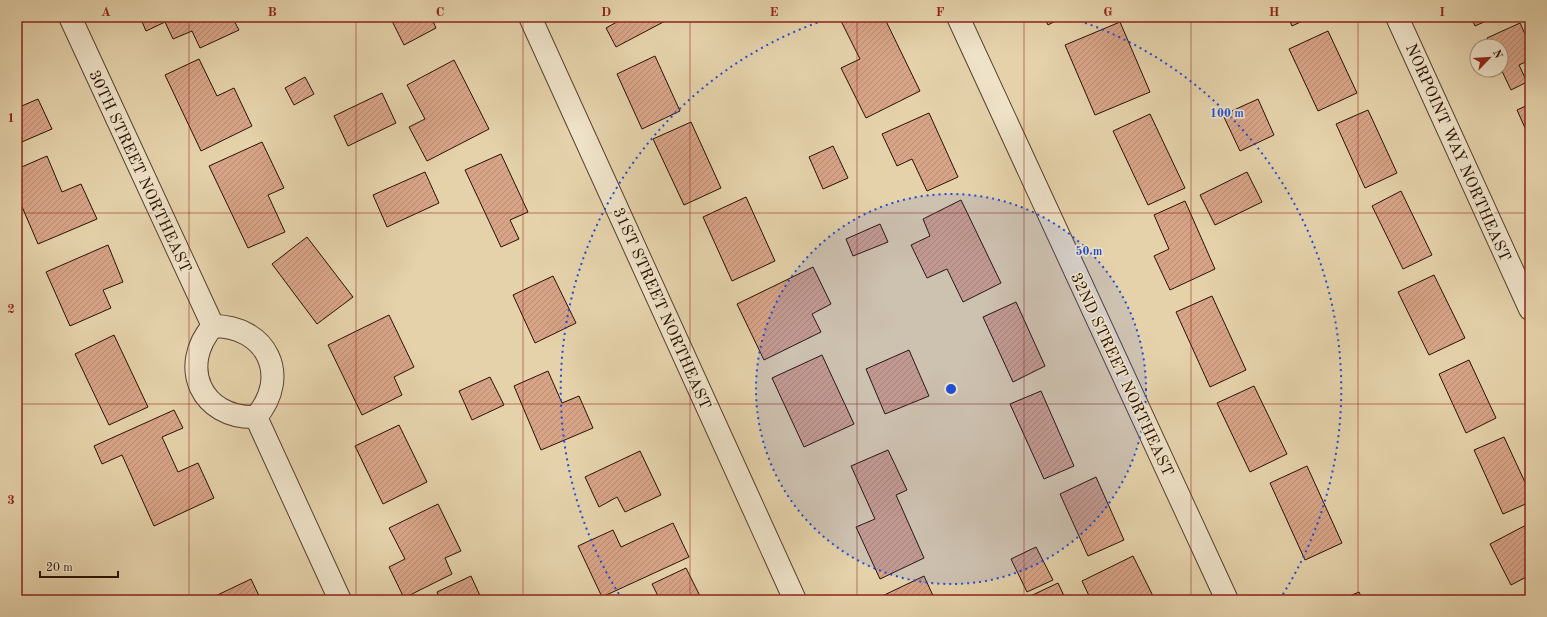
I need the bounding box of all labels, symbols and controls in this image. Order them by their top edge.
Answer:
text: A [101,6,111,19]
text: B [267,6,277,19]
text: C [436,6,444,19]
text: D [601,6,611,19]
text: E [770,6,779,19]
text: F [936,6,945,19]
text: G [1103,6,1113,19]
text: H [1269,6,1280,19]
text: I [1439,6,1445,19]
north arrow [1469,38,1509,78]
street label: NORPOINT WAY NORTHEAST [1402,40,1516,264]
street label: 30TH STREET NORTHEAST [85,68,193,276]
text: 100 m [1210,108,1244,120]
text: 1 [7,112,15,125]
street label: 31ST STREET NORTHEAST [609,206,713,412]
text: 50 m [1076,245,1103,258]
street label: 32ND STREET NORTHEAST [1067,271,1175,479]
text: 2 [7,303,15,316]
centre of rings [944,382,958,396]
text: 3 [7,494,15,507]
scale bar [40,553,118,579]
text: 20 m [46,562,73,574]

